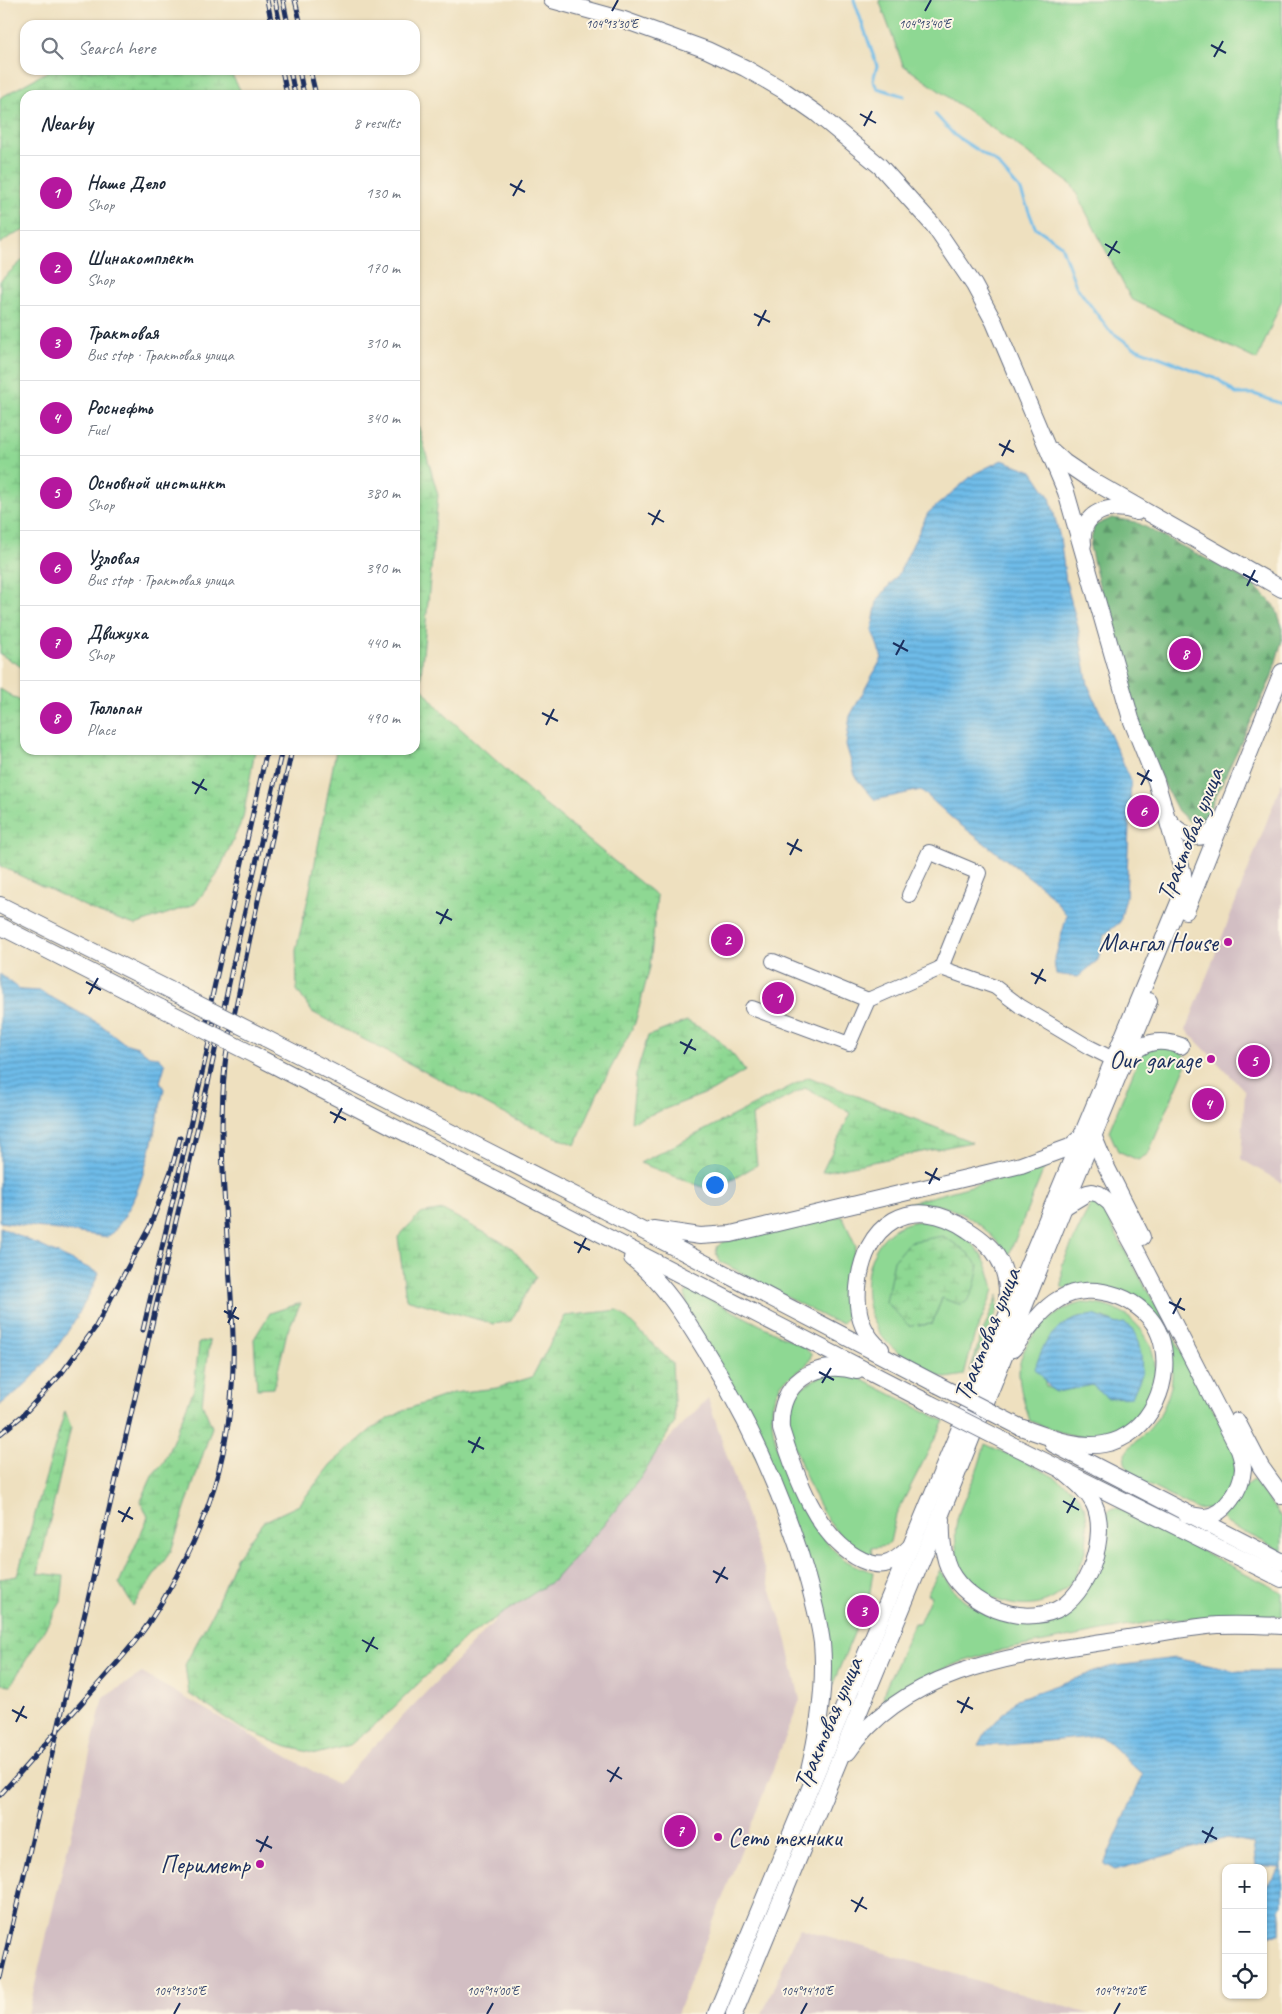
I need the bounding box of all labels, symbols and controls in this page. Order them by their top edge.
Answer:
text: 104°13'30"E [586,16,640,32]
text: 104°13'40"E [899,16,953,32]
search box [20,20,420,75]
icon: search [38,34,66,62]
text: Search here [78,36,155,60]
text: Nearby [40,110,93,136]
text: 8 results [353,113,400,133]
text: Наше Дело [87,171,165,195]
text: 1 [52,183,60,203]
text: 130 m [366,183,400,203]
text: Shop [87,195,114,215]
text: Шинакомплект [87,246,192,270]
text: 2 [52,258,60,278]
text: 170 m [366,258,400,278]
text: Shop [87,270,114,290]
text: Трактовая [87,321,158,345]
text: 3 [52,333,60,353]
text: 310 m [366,333,400,353]
text: Bus stop · Трактовая улица [87,345,234,365]
text: Роснефть [87,396,152,420]
text: 4 [52,408,60,428]
text: 340 m [366,408,400,428]
text: Fuel [87,420,108,440]
text: Основной инстинкт [87,471,225,495]
text: 5 [53,483,59,503]
text: 380 m [366,483,400,503]
text: Shop [87,495,114,515]
text: Узловая [87,546,139,570]
text: 6 [52,558,60,578]
text: 390 m [366,558,400,578]
text: Bus stop · Трактовая улица [87,570,234,590]
text: Движуха [87,621,148,645]
text: 7 [52,633,60,653]
text: 440 m [366,633,400,653]
pin: 8 [1169,635,1201,673]
text: Shop [87,645,114,665]
text: Тюльпан [87,696,142,720]
text: 8 [52,708,60,728]
text: 490 m [366,708,400,728]
text: Place [87,720,115,740]
street label: Трактовая улица [1149,761,1232,905]
pin: 6 [1127,792,1159,830]
pin: 2 [711,921,743,959]
place label: Мангал House [1099,927,1220,959]
marker: Мангал House [1222,936,1234,948]
pin: 1 [762,979,794,1017]
pin: 5 [1238,1042,1270,1080]
place label: Our garage [1109,1044,1203,1076]
marker: Our garage [1205,1053,1217,1065]
pin: 4 [1192,1085,1224,1123]
your location [702,1172,728,1198]
street label: Трактовая улица [946,1261,1029,1405]
pin: 3 [847,1592,879,1630]
street label: Трактовая улица [786,1651,871,1794]
pin: 7 [664,1812,696,1850]
place label: Сеть техники [728,1822,843,1854]
marker: Сеть техники [712,1831,724,1843]
place label: Периметр [160,1849,252,1881]
marker: Периметр [254,1858,266,1870]
map controls [1222,1864,1267,1999]
button: + [1222,1864,1267,1909]
button: − [1222,1909,1267,1954]
button: locate [1222,1954,1267,1999]
text: 104°13'50"E [154,1983,208,1999]
text: 104°14'00"E [467,1983,521,1999]
text: 104°14'10"E [781,1983,835,1999]
text: 104°14'20"E [1094,1983,1148,1999]

